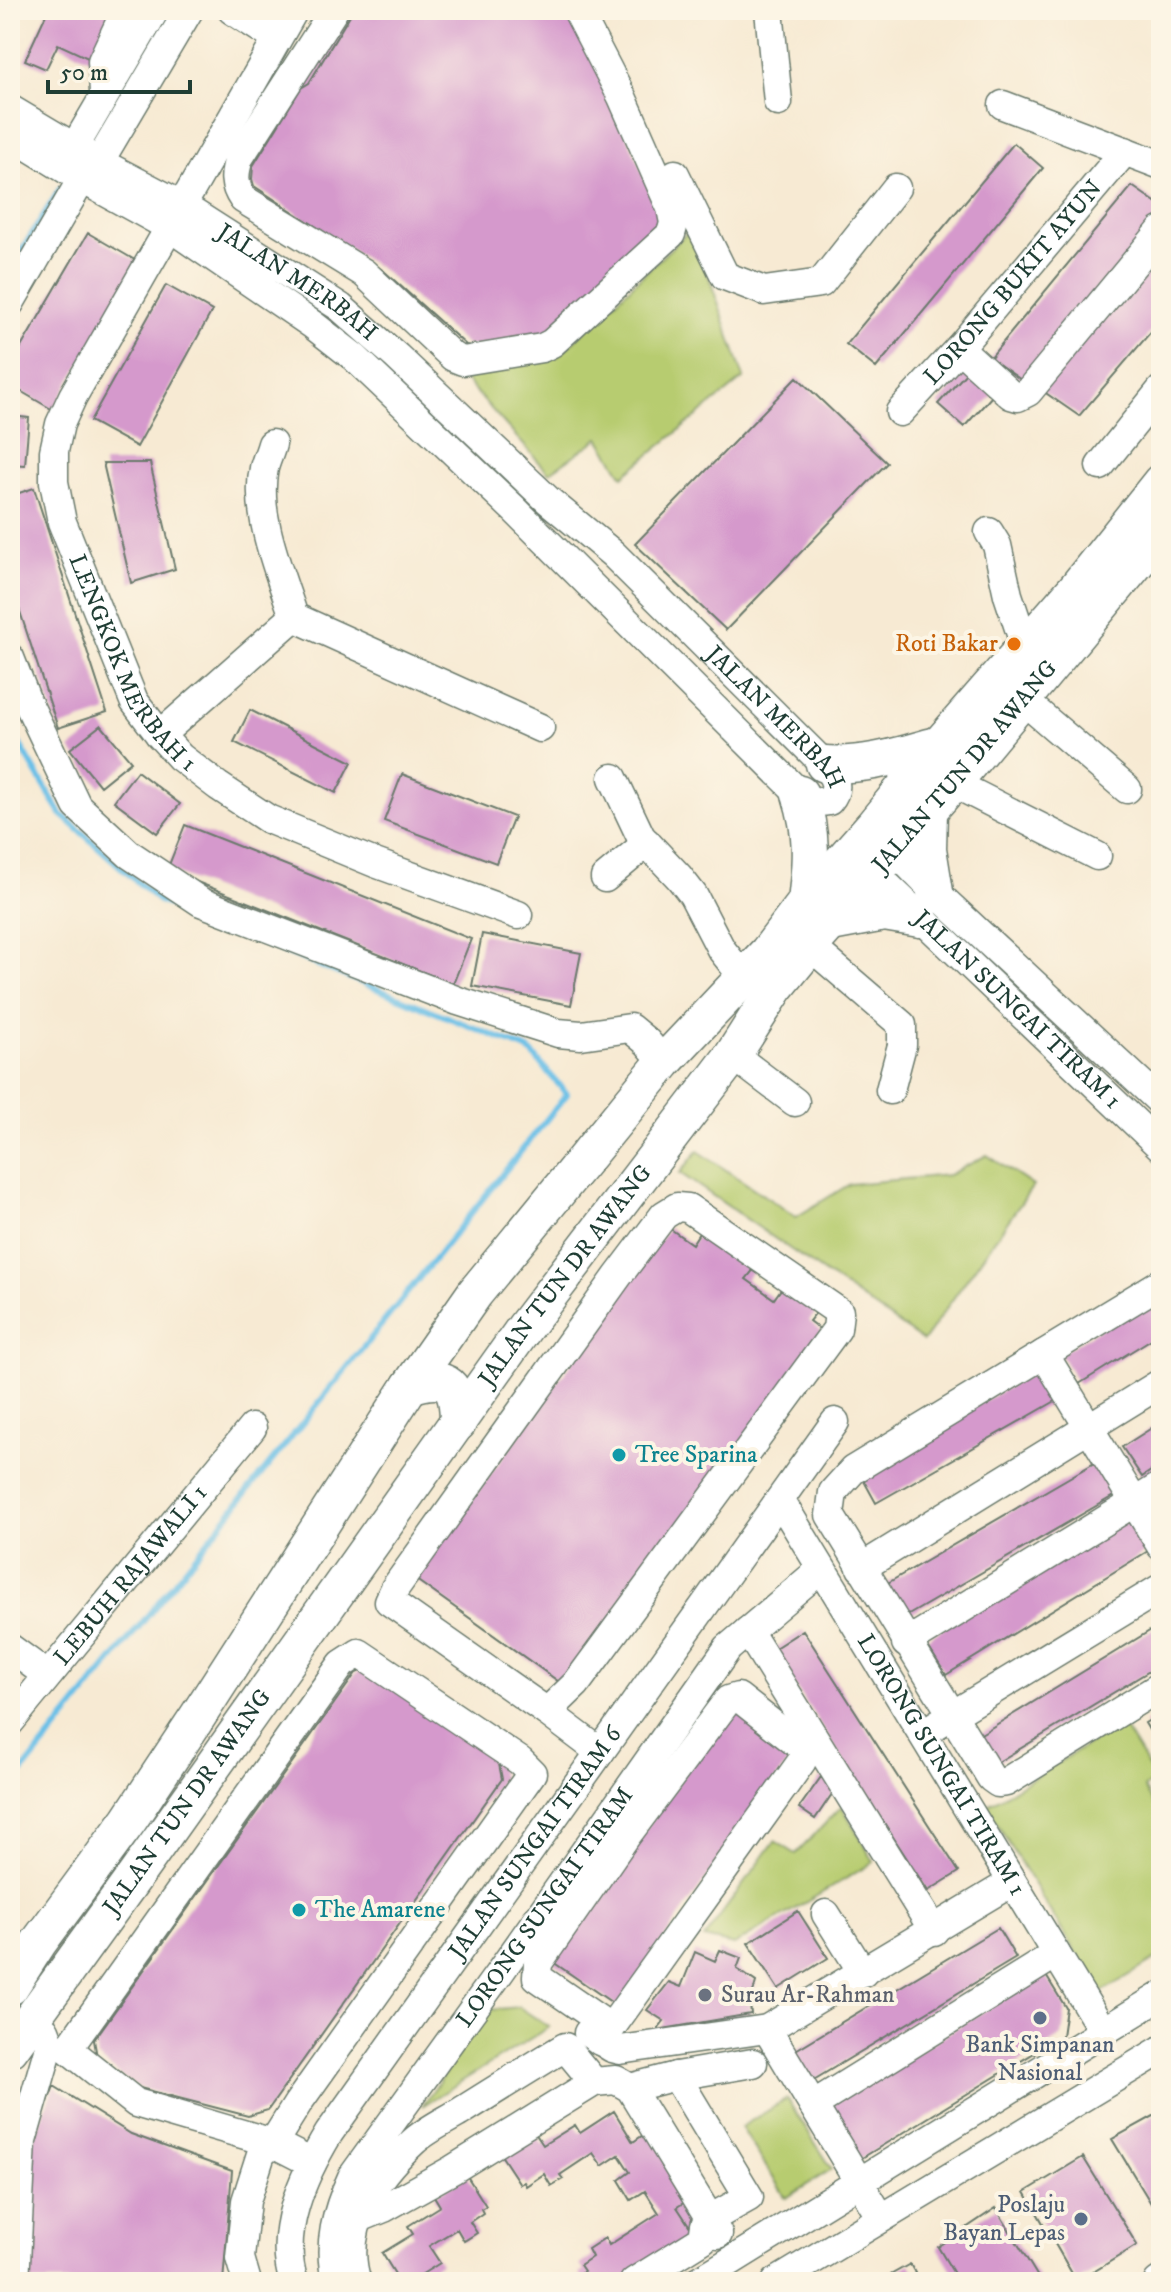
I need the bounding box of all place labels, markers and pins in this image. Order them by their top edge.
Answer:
place label: Roti Bakar [895,629,998,659]
marker: Roti Bakar [1005,635,1023,653]
place label: Tree Sparina [635,1440,758,1470]
marker: Tree Sparina [610,1446,628,1464]
place label: The Amarene [315,1895,446,1925]
marker: The Amarene [290,1901,308,1919]
place label: Surau Ar-Rahman [721,1980,895,2010]
marker: Surau Ar-Rahman [696,1986,714,2004]
marker: Bank Simpanan Nasional [1031,2009,1049,2027]
place label: Bank Simpanan Nasional [965,2030,1115,2088]
place label: Poslaju Bayan Lepas [943,2190,1065,2248]
marker: Poslaju Bayan Lepas [1072,2210,1090,2228]

